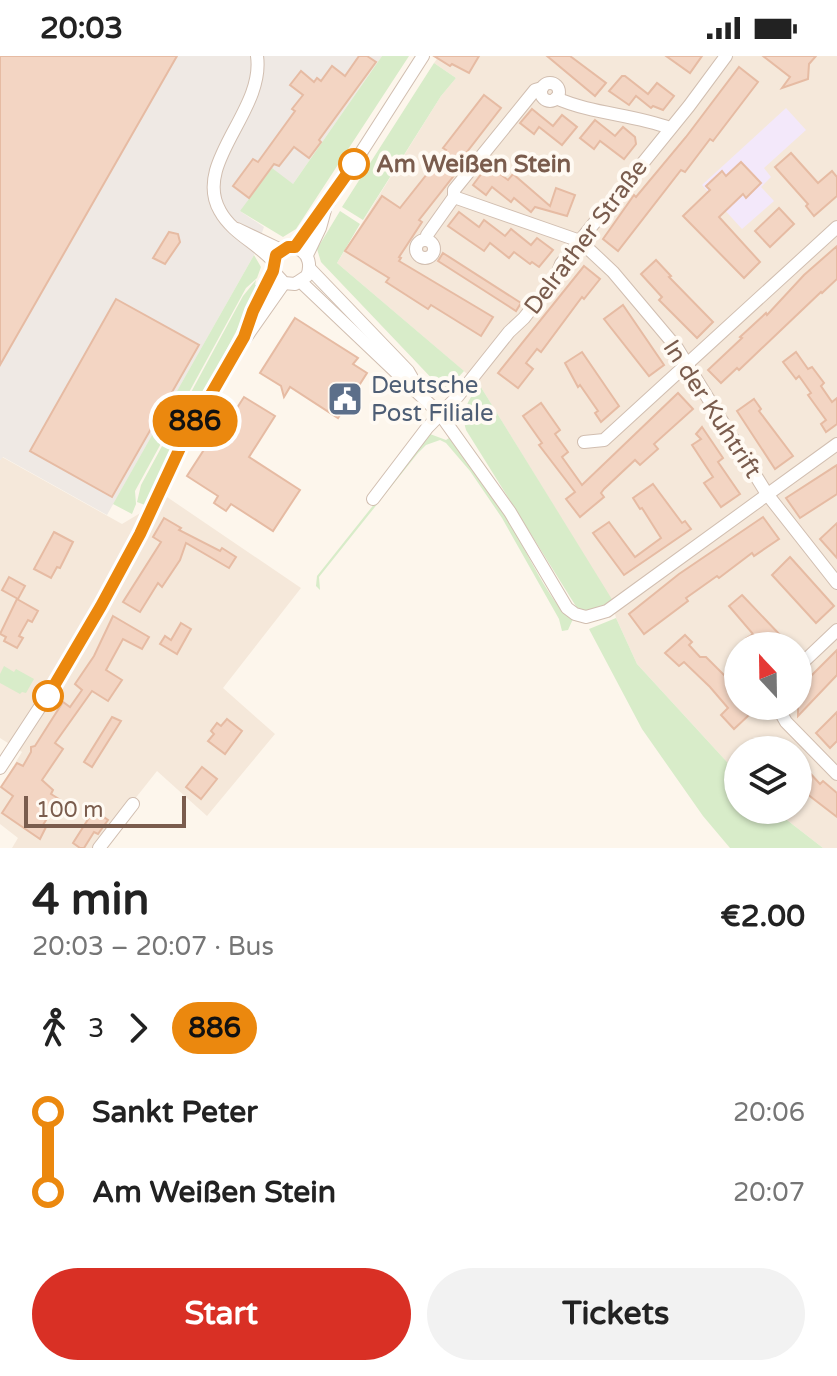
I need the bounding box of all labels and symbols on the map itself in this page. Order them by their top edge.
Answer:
marker: Am Weißen Stein [339,149,369,179]
place label: Am Weißen Stein [376,150,571,179]
street label: Delrather Straße [518,154,654,320]
street label: In der Kuhtrift [657,334,767,484]
place label: Deutsche Post Filiale [371,371,494,428]
public building icon: Deutsche Post Filiale [326,380,364,418]
line badge: 886 [149,395,241,447]
north arrow [724,632,812,720]
unlabelled marker [33,681,63,711]
scale bar [24,792,186,828]

